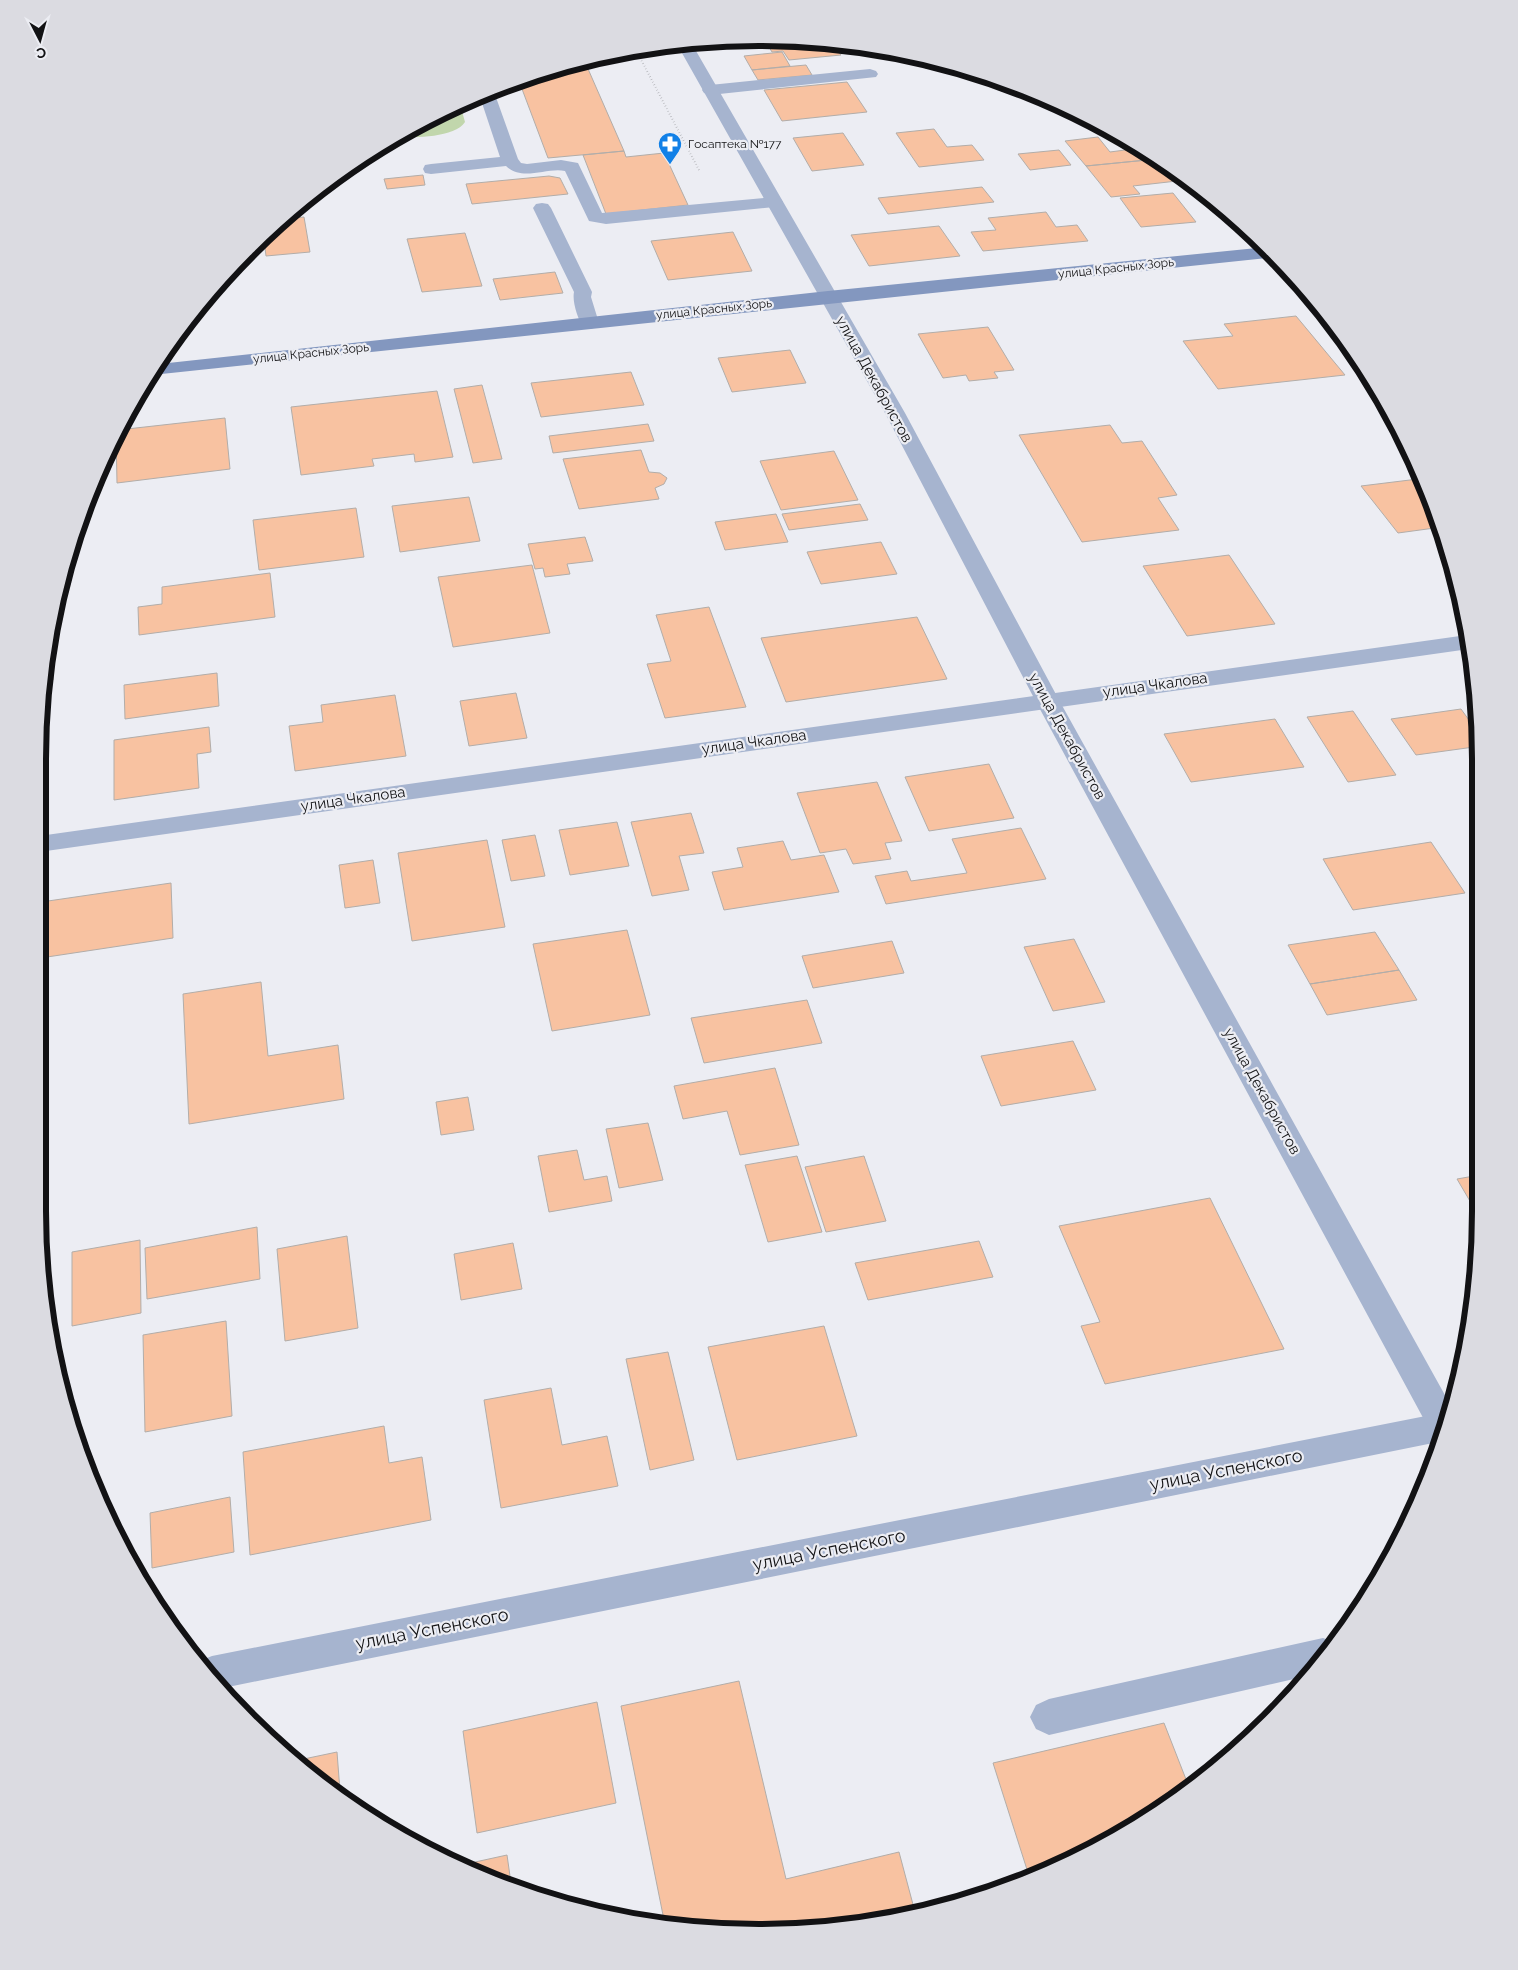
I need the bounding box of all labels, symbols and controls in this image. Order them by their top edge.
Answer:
north arrow [15,15,65,65]
text: С [35,44,47,61]
pharmacy icon: Госаптека №177 [657,131,683,165]
place label: Госаптека №177 [688,137,782,151]
street label: улица Красных Зорь [1057,255,1175,281]
street label: улица Красных Зорь [655,296,773,322]
street label: улица Декабристов [832,313,916,445]
street label: улица Красных Зорь [252,340,370,366]
street label: улица Чкалова [1101,669,1209,701]
street label: улица Декабристов [1025,670,1109,802]
street label: улица Чкалова [700,726,808,758]
street label: улица Чкалова [299,783,407,815]
street label: улица Декабристов [1220,1025,1304,1157]
street label: улица Успенского [1148,1444,1304,1495]
street label: улица Успенского [751,1524,907,1575]
street label: улица Успенского [354,1603,510,1654]

